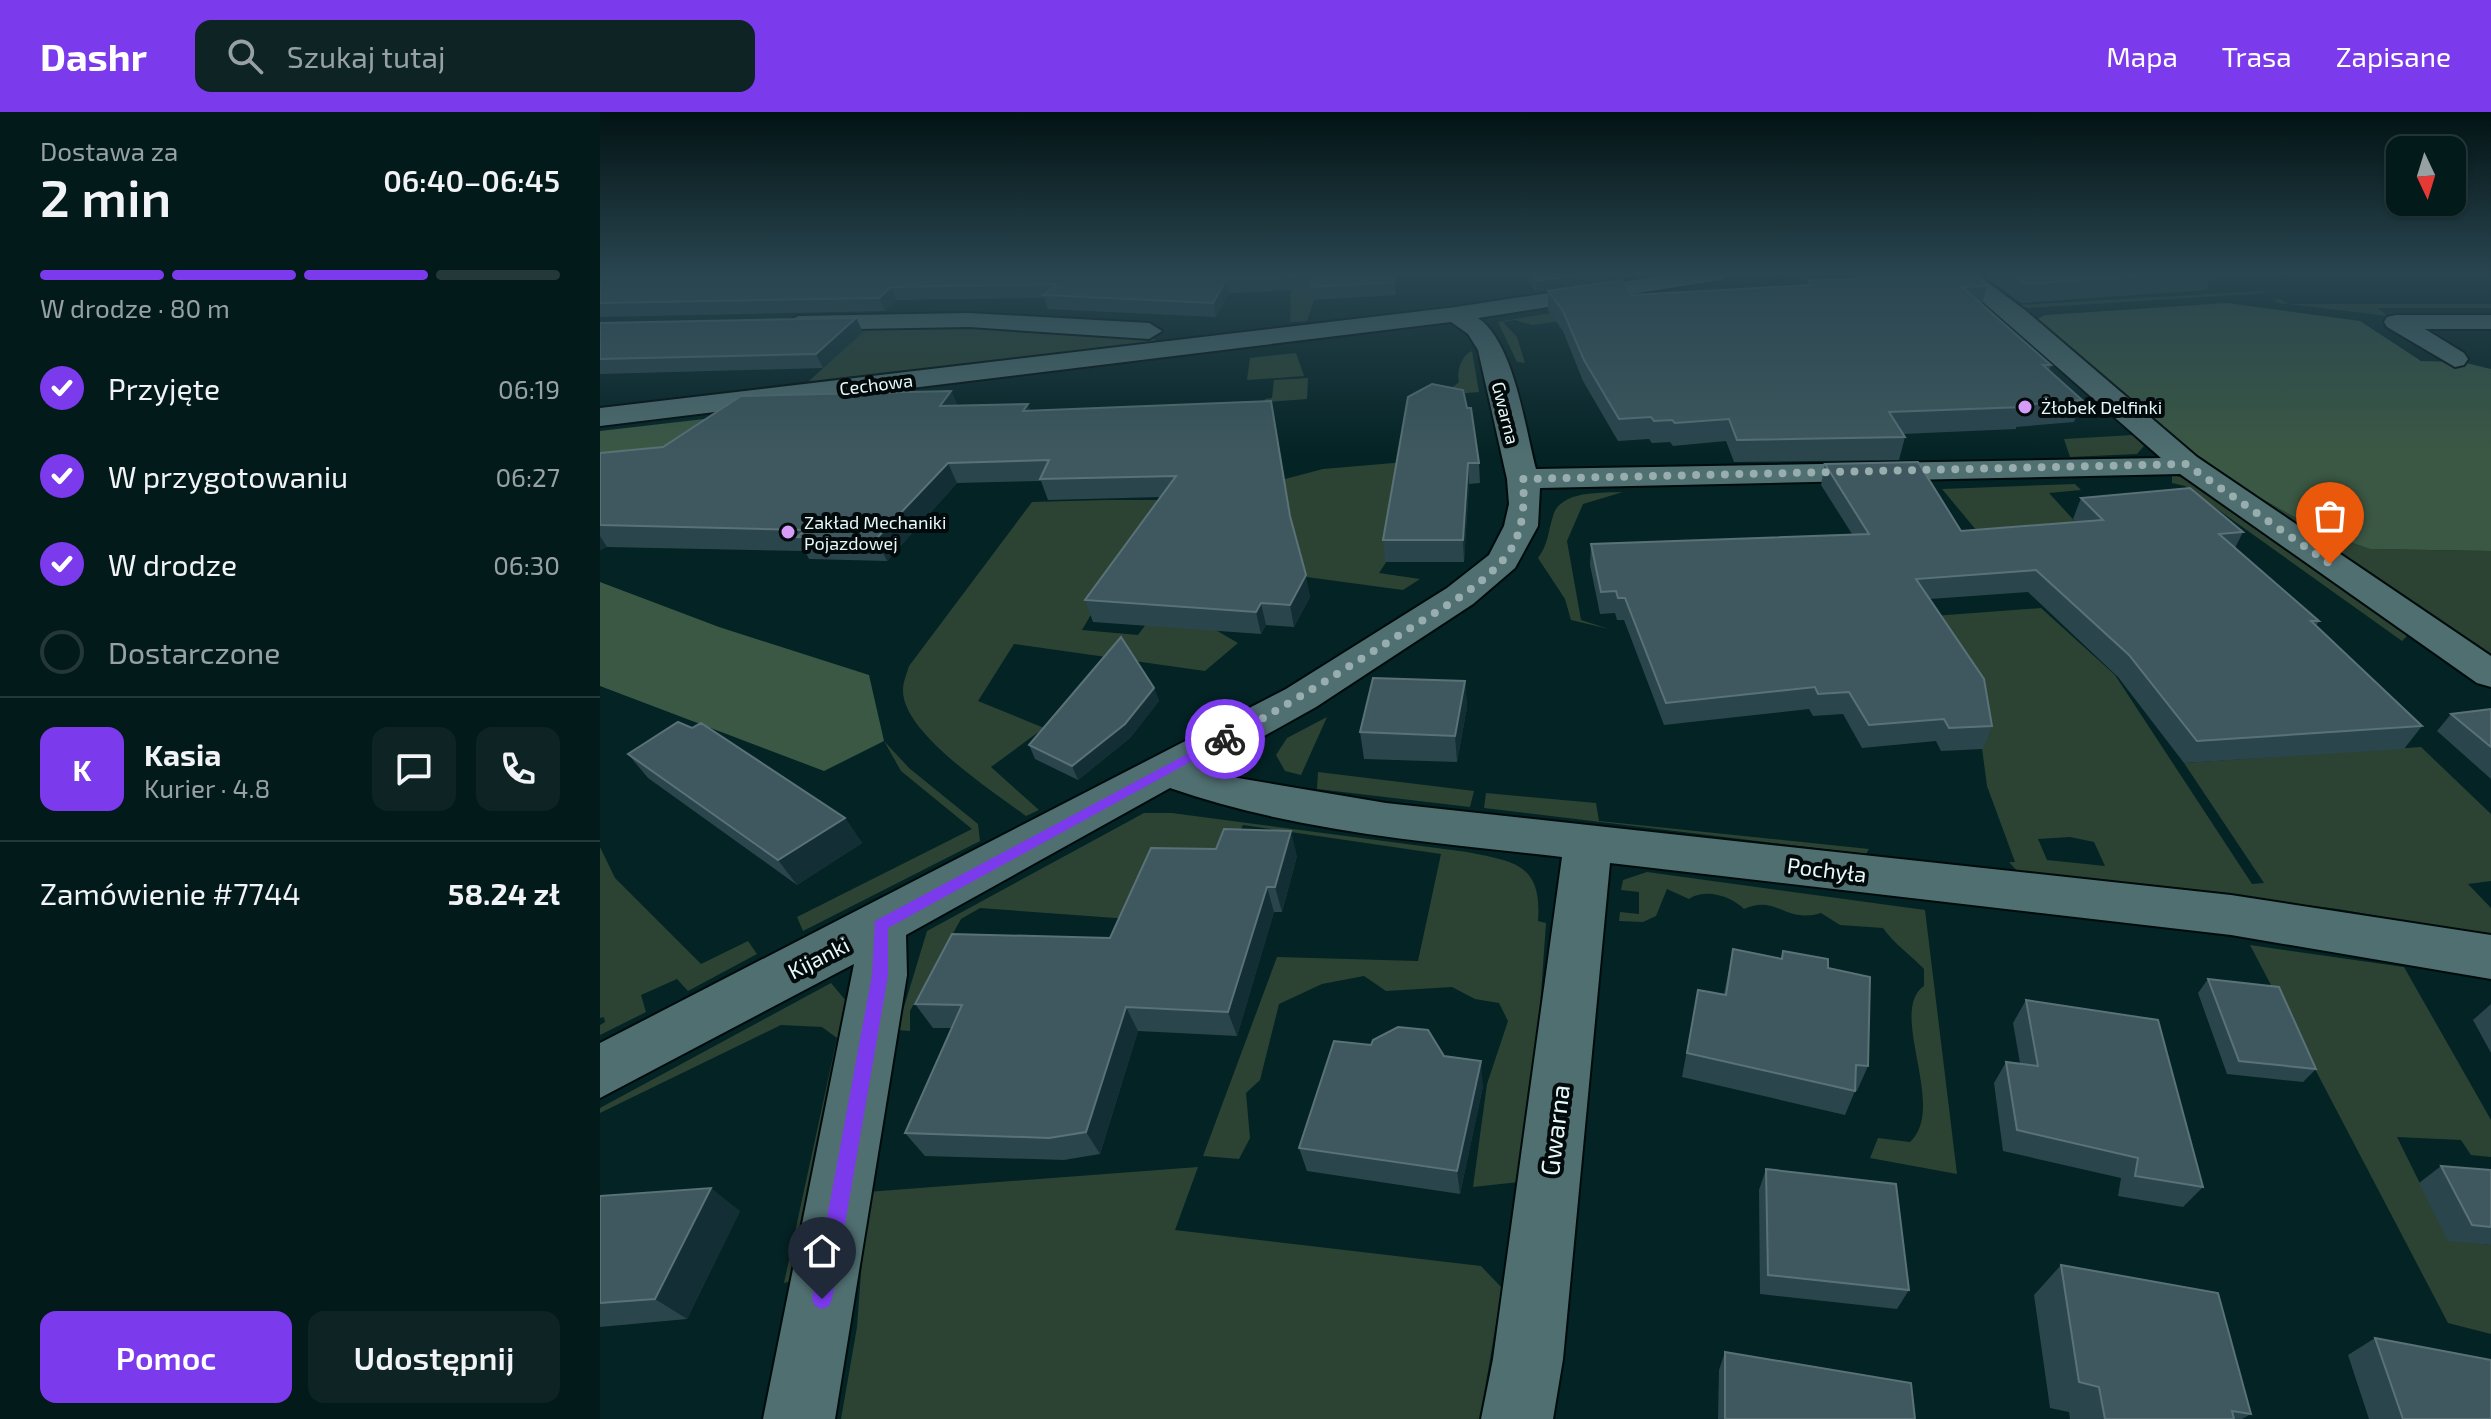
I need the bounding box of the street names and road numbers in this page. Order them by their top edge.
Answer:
street label: Cechowa [838,369,914,399]
street label: Gwarna [1488,380,1524,446]
street label: Pochyła [1786,851,1868,887]
street label: Kijanki [783,931,854,984]
street label: Gwarna [1533,1083,1575,1177]

